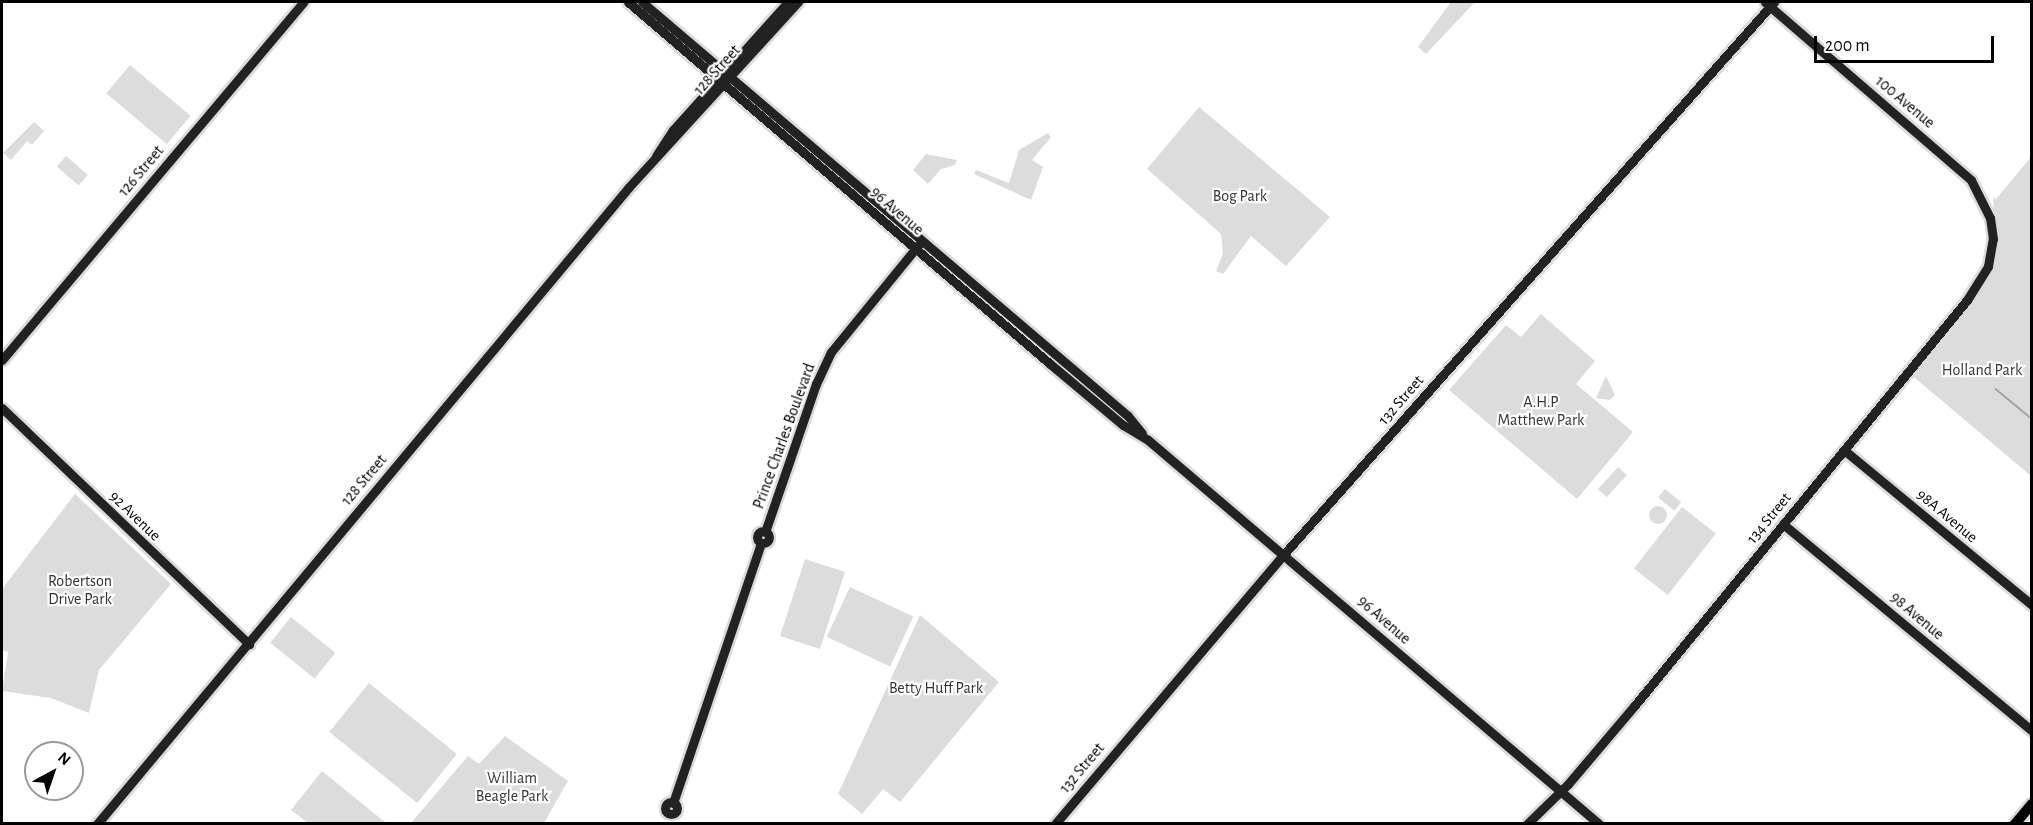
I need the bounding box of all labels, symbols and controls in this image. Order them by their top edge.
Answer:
scale bar [1817,24,1997,62]
text: 200 m [1825,37,1870,55]
street label: 128 Street [690,41,744,99]
street label: 100 Avenue [1871,72,1939,132]
street label: 126 Street [114,142,168,200]
street label: 96 Avenue [866,183,928,239]
park label: Bog Park [1213,186,1267,206]
park label: Holland Park [1942,360,2022,380]
street label: Prince Charles Boulevard [749,361,819,511]
street label: 132 Street [1374,371,1428,429]
park label: A.H.P Matthew Park [1498,392,1584,430]
street label: 128 Street [337,451,391,509]
street label: 98A Avenue [1913,485,1981,547]
street label: 92 Avenue [105,487,165,545]
street label: 134 Street [1743,489,1795,547]
park label: Robertson Drive Park [48,571,112,609]
street label: 98 Avenue [1886,588,1948,644]
street label: 96 Avenue [1353,592,1415,648]
park label: Betty Huff Park [889,678,983,698]
street label: 132 Street [1055,739,1109,797]
north arrow [24,741,84,801]
text: N [55,749,74,768]
park label: William Beagle Park [476,768,548,806]

